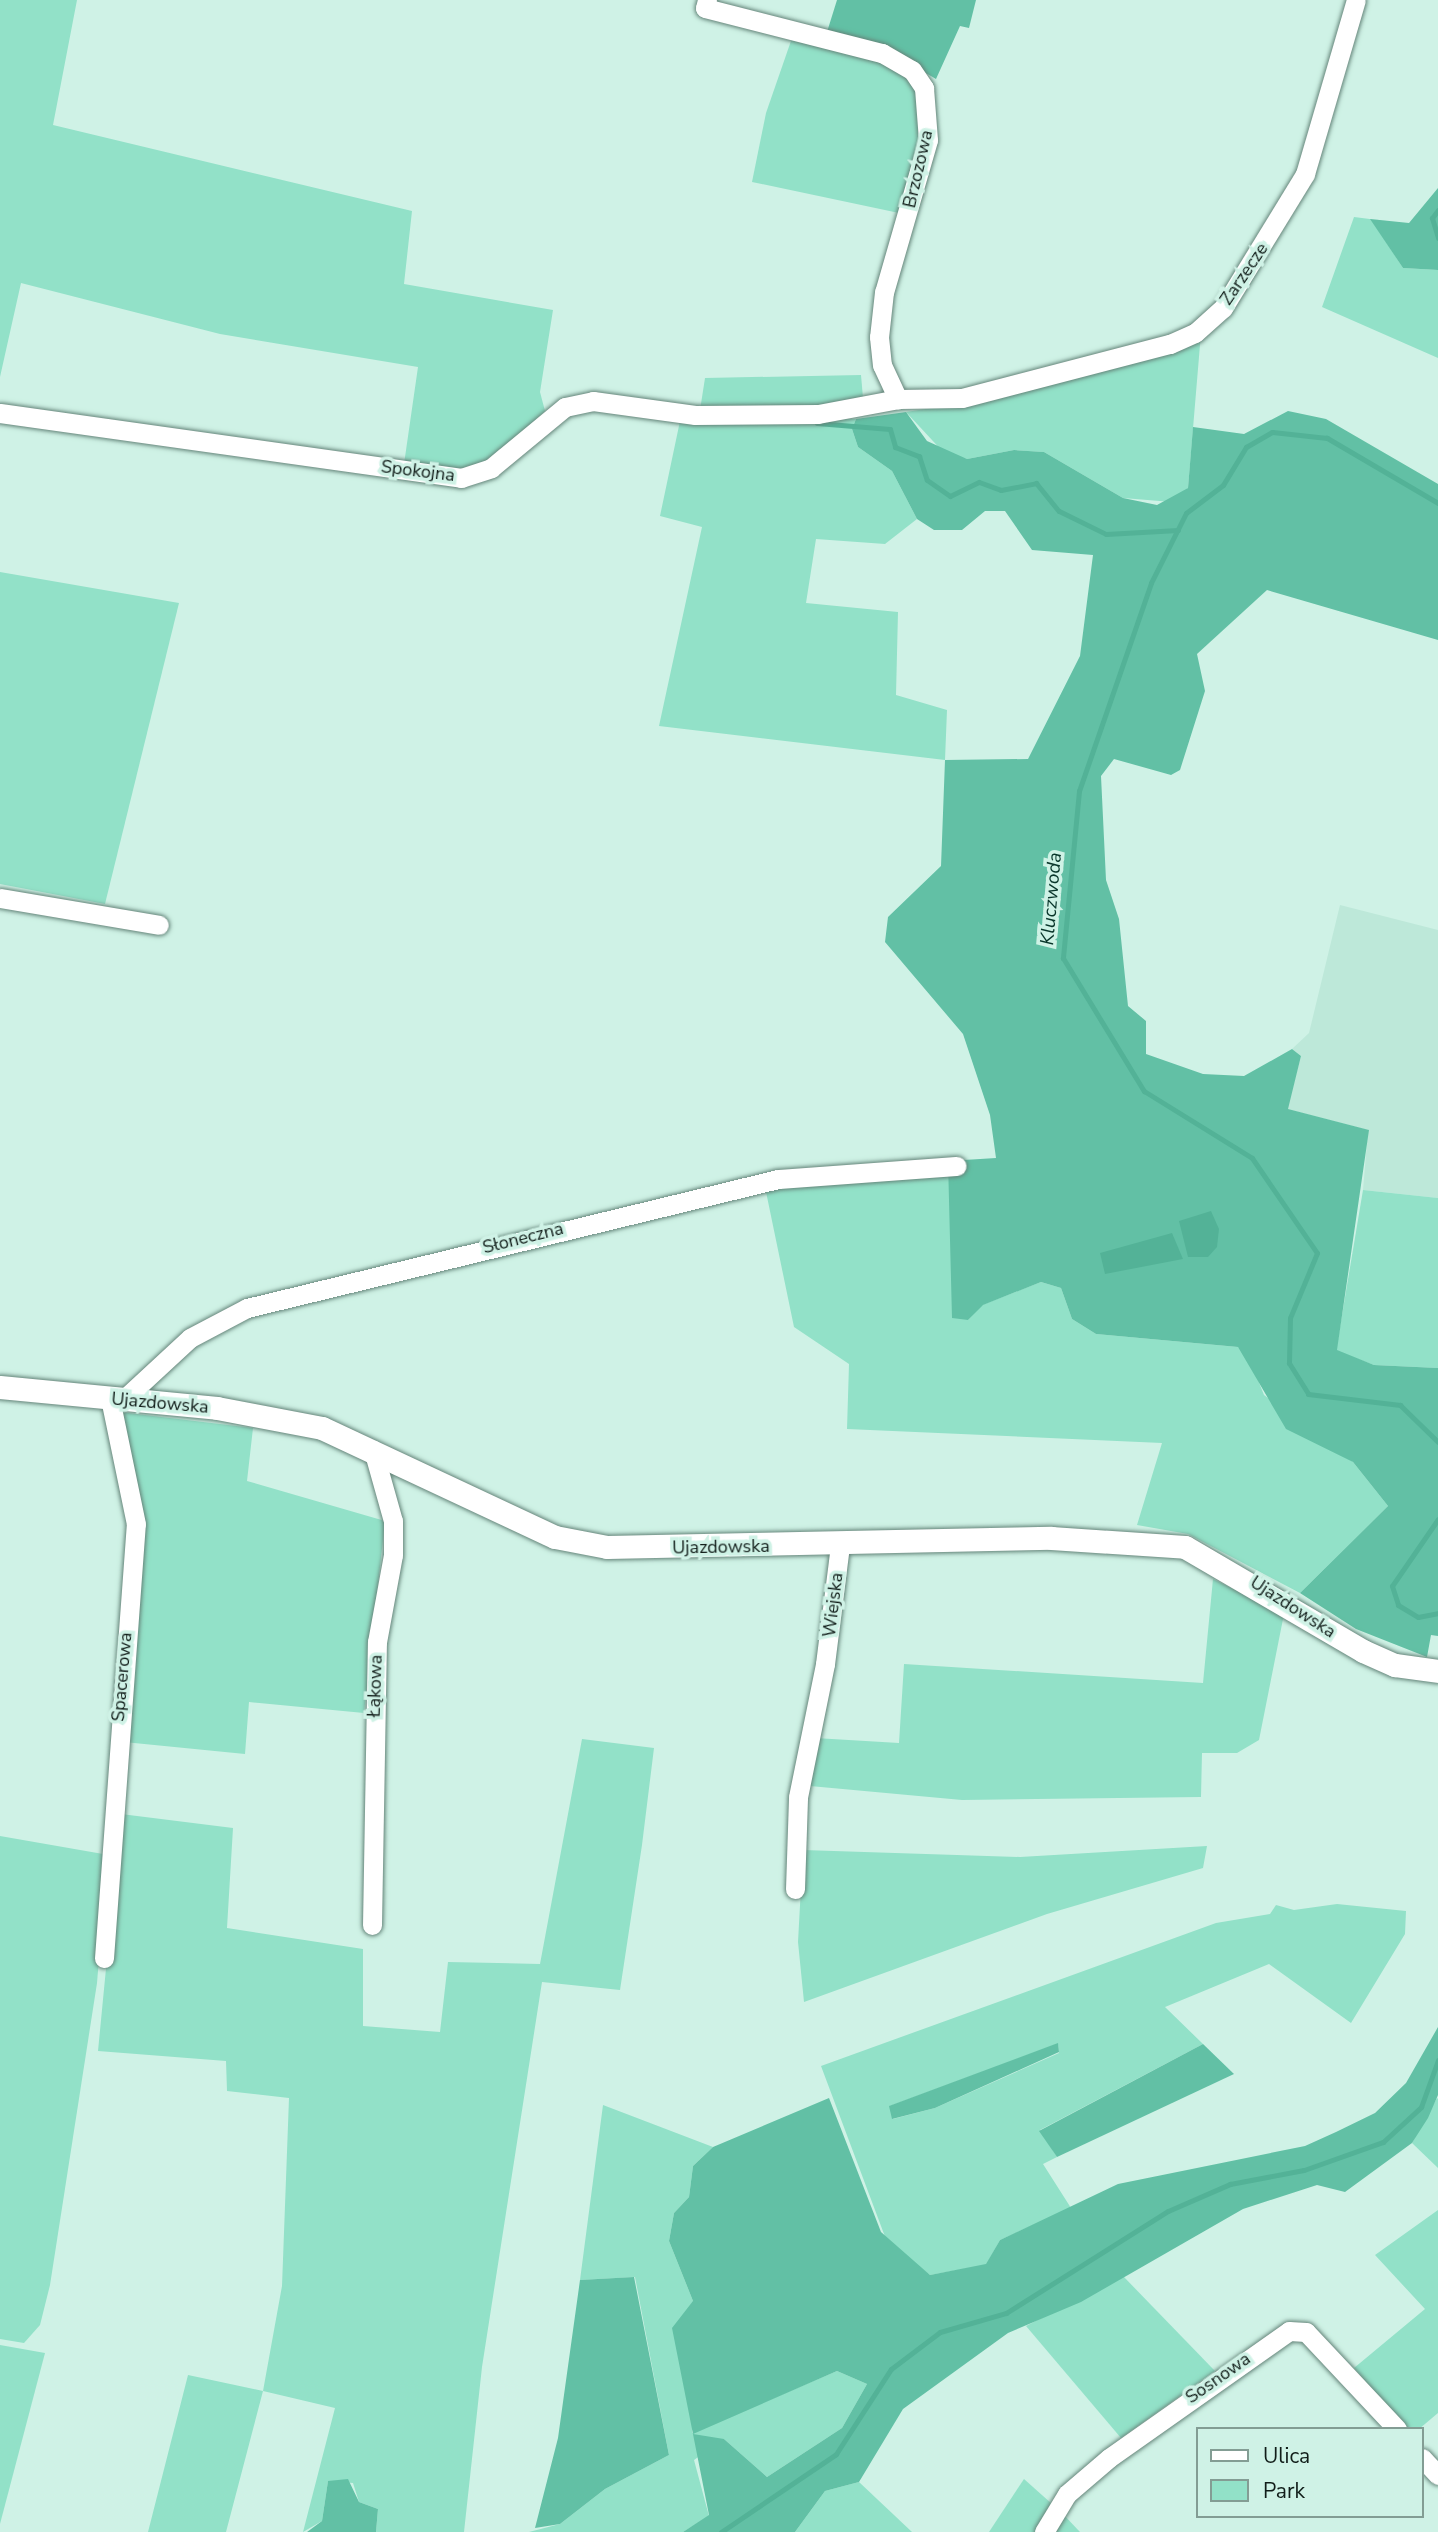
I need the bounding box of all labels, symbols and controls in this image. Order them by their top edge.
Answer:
street label: Brzozowa [899,128,937,210]
street label: Zarzecze [1215,239,1273,309]
street label: Spokojna [380,456,456,486]
water label: Kluczwoda [1037,852,1067,946]
street label: Słoneczna [480,1218,566,1258]
street label: Ujazdowska [111,1388,209,1418]
street label: Ujazdowska [672,1535,770,1559]
street label: Wiejska [818,1571,848,1639]
street label: Ujazdowska [1246,1571,1340,1643]
street label: Spacerowa [107,1631,137,1723]
street label: Łąkowa [363,1654,387,1718]
street label: Sosnowa [1181,2348,1255,2408]
legend [1196,2427,1424,2518]
text: Ulica [1263,2442,1310,2470]
text: Park [1263,2477,1305,2505]

